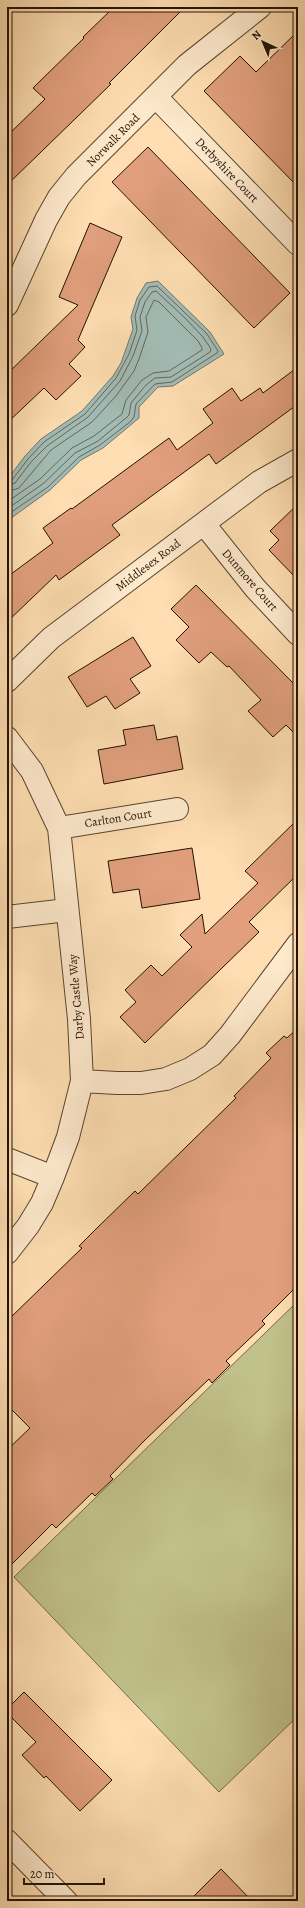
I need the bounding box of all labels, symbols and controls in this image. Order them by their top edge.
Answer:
north arrow [243,22,283,62]
text: N [248,27,264,43]
street label: Norwalk Road [83,109,144,170]
street label: Derbyshire Court [192,134,262,206]
street label: Middlesex Road [112,535,184,595]
street label: Dunmore Court [218,545,282,615]
street label: Carlton Court [83,805,153,831]
street label: Darby Castle Way [64,953,88,1040]
scale bar [24,1860,104,1886]
text: 20 m [30,1866,54,1882]

